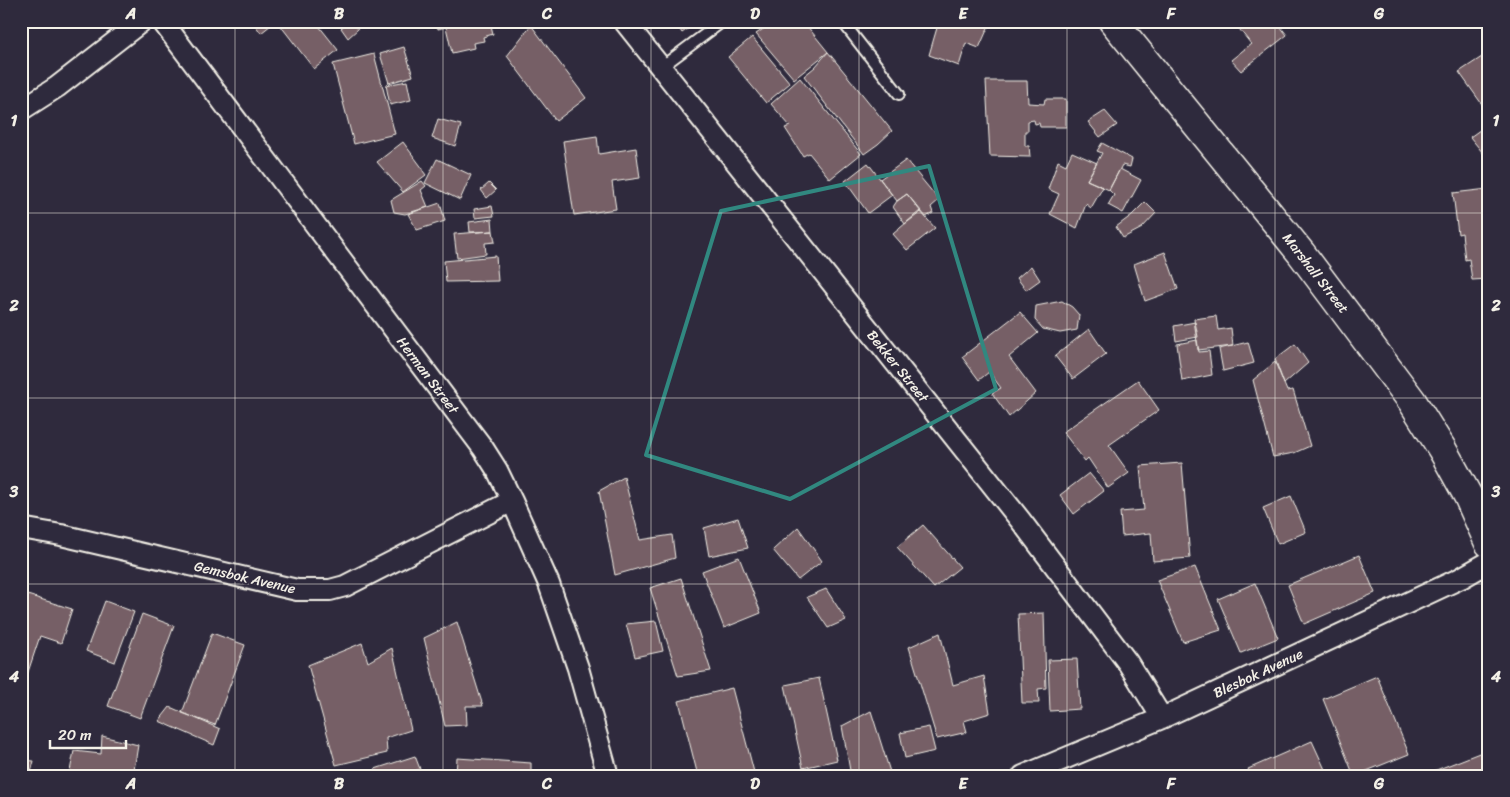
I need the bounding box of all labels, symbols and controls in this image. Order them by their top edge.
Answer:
text: A [125,0,136,28]
text: B [334,0,345,28]
text: C [541,0,553,28]
text: D [750,0,760,28]
text: E [959,0,969,28]
text: F [1166,0,1177,28]
text: G [1373,0,1385,28]
text: 1 [11,106,18,135]
text: 1 [1493,106,1500,135]
street label: Marshall Street [1276,227,1355,319]
text: 2 [8,291,19,320]
text: 2 [1490,291,1501,320]
street label: Bekker Street [860,324,936,409]
street label: Herman Street [390,331,466,421]
text: 3 [9,477,19,506]
text: 3 [1491,477,1501,506]
street label: Gemsbok Avenue [192,554,298,601]
street label: Blesbok Avenue [1209,642,1307,705]
text: 4 [8,662,19,691]
text: 4 [1490,662,1501,691]
scale bar [50,717,126,749]
text: 20 m [58,722,92,748]
text: A [125,769,136,797]
text: B [334,769,345,797]
text: C [541,769,553,797]
text: D [750,769,760,797]
text: E [959,769,969,797]
text: F [1166,769,1177,797]
text: G [1373,769,1385,797]

